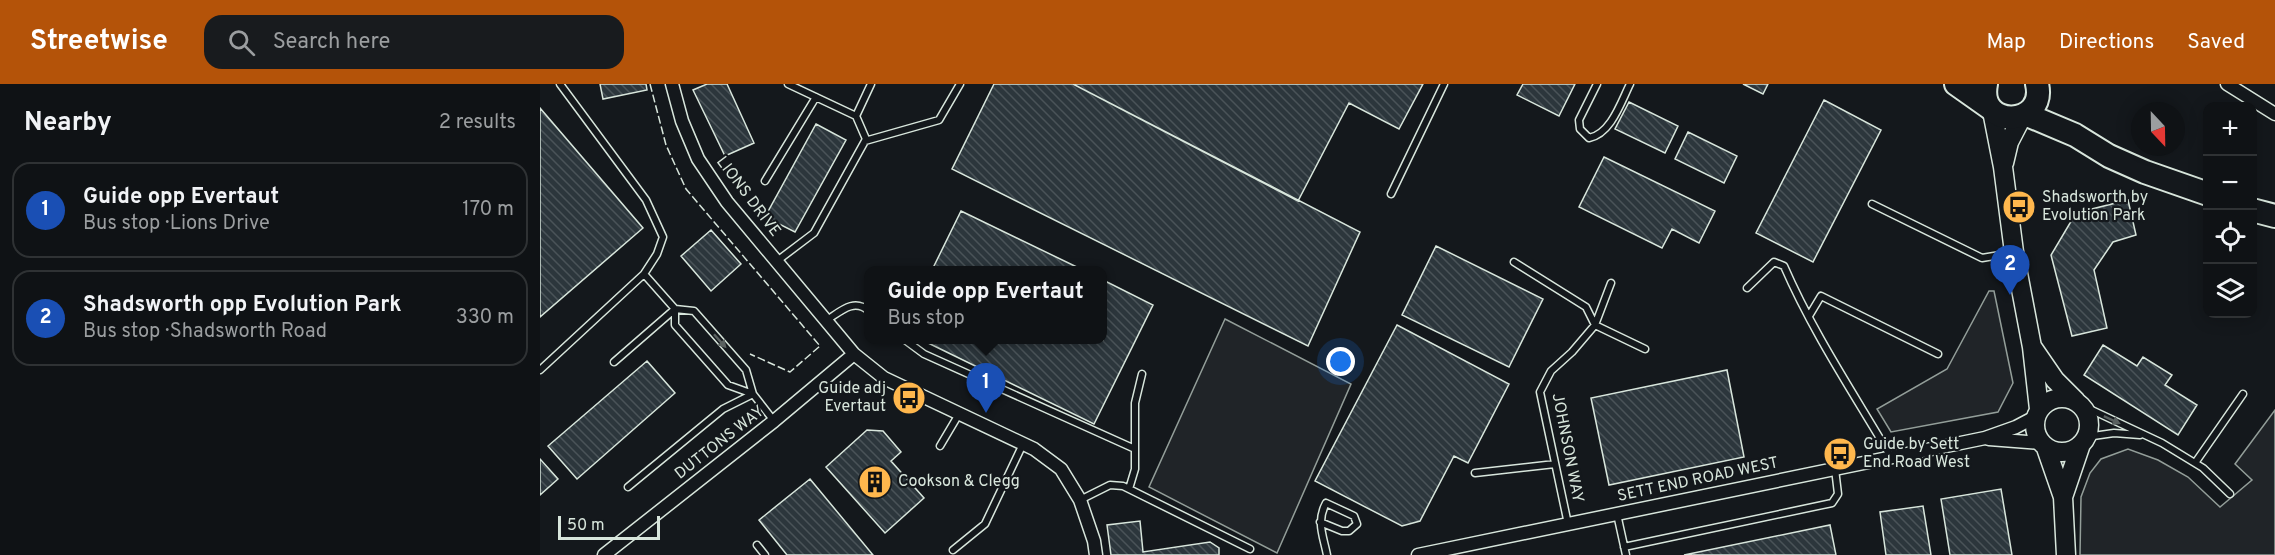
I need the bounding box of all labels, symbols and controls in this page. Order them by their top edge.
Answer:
search box [204,15,624,69]
text: Streetwise [30,24,168,60]
icon: search [225,26,258,59]
text: Search here [273,29,390,56]
text: Map [1986,29,2026,56]
text: Directions [2059,29,2154,56]
text: Saved [2187,29,2245,56]
north arrow [2131,102,2185,156]
map controls [2203,102,2257,318]
button: + [2203,102,2257,156]
text: Nearby [24,107,112,140]
text: 2 results [439,110,516,136]
street label: LIONS DRIVE [711,153,785,241]
button: − [2203,156,2257,210]
text: Guide opp Evertaut [83,184,279,211]
place label: Shadsworth by Evolution Park [2042,188,2148,226]
bus stop icon: Shadsworth by Evolution Park [2001,189,2037,225]
text: 1 [42,197,50,223]
text: 170 m [462,197,514,223]
button: locate [2203,210,2257,264]
text: Bus stop · Lions Drive [83,211,270,237]
pin: 2 [1990,246,2030,295]
button: layers [2203,264,2257,318]
popup [864,266,1107,344]
text: Guide opp Evertaut [887,279,1084,306]
text: Shadsworth opp Evolution Park [83,292,402,319]
text: 2 [39,305,52,331]
text: 330 m [456,305,514,331]
text: Bus stop [887,306,965,332]
text: Bus stop · Shadsworth Road [83,319,327,345]
one-way arrow [713,333,726,348]
your location [1326,347,1355,376]
pin: 1 [966,364,1006,413]
place label: Guide adj Evertaut [818,379,886,417]
bus stop icon: Guide adj Evertaut [891,380,927,416]
street label: JOHNSON WAY [1547,392,1587,504]
street label: DUTTONS WAY [671,402,769,484]
one-way arrow [2104,416,2121,425]
place label: Guide by Sett End Road West [1863,435,1970,473]
bus stop icon: Guide by Sett End Road West [1822,436,1858,472]
street label: SETT END ROAD WEST [1616,453,1780,507]
building icon: Cookson & Clegg [857,464,893,500]
place label: Cookson & Clegg [898,472,1020,492]
scale bar [558,513,660,540]
text: 50 m [567,516,605,536]

